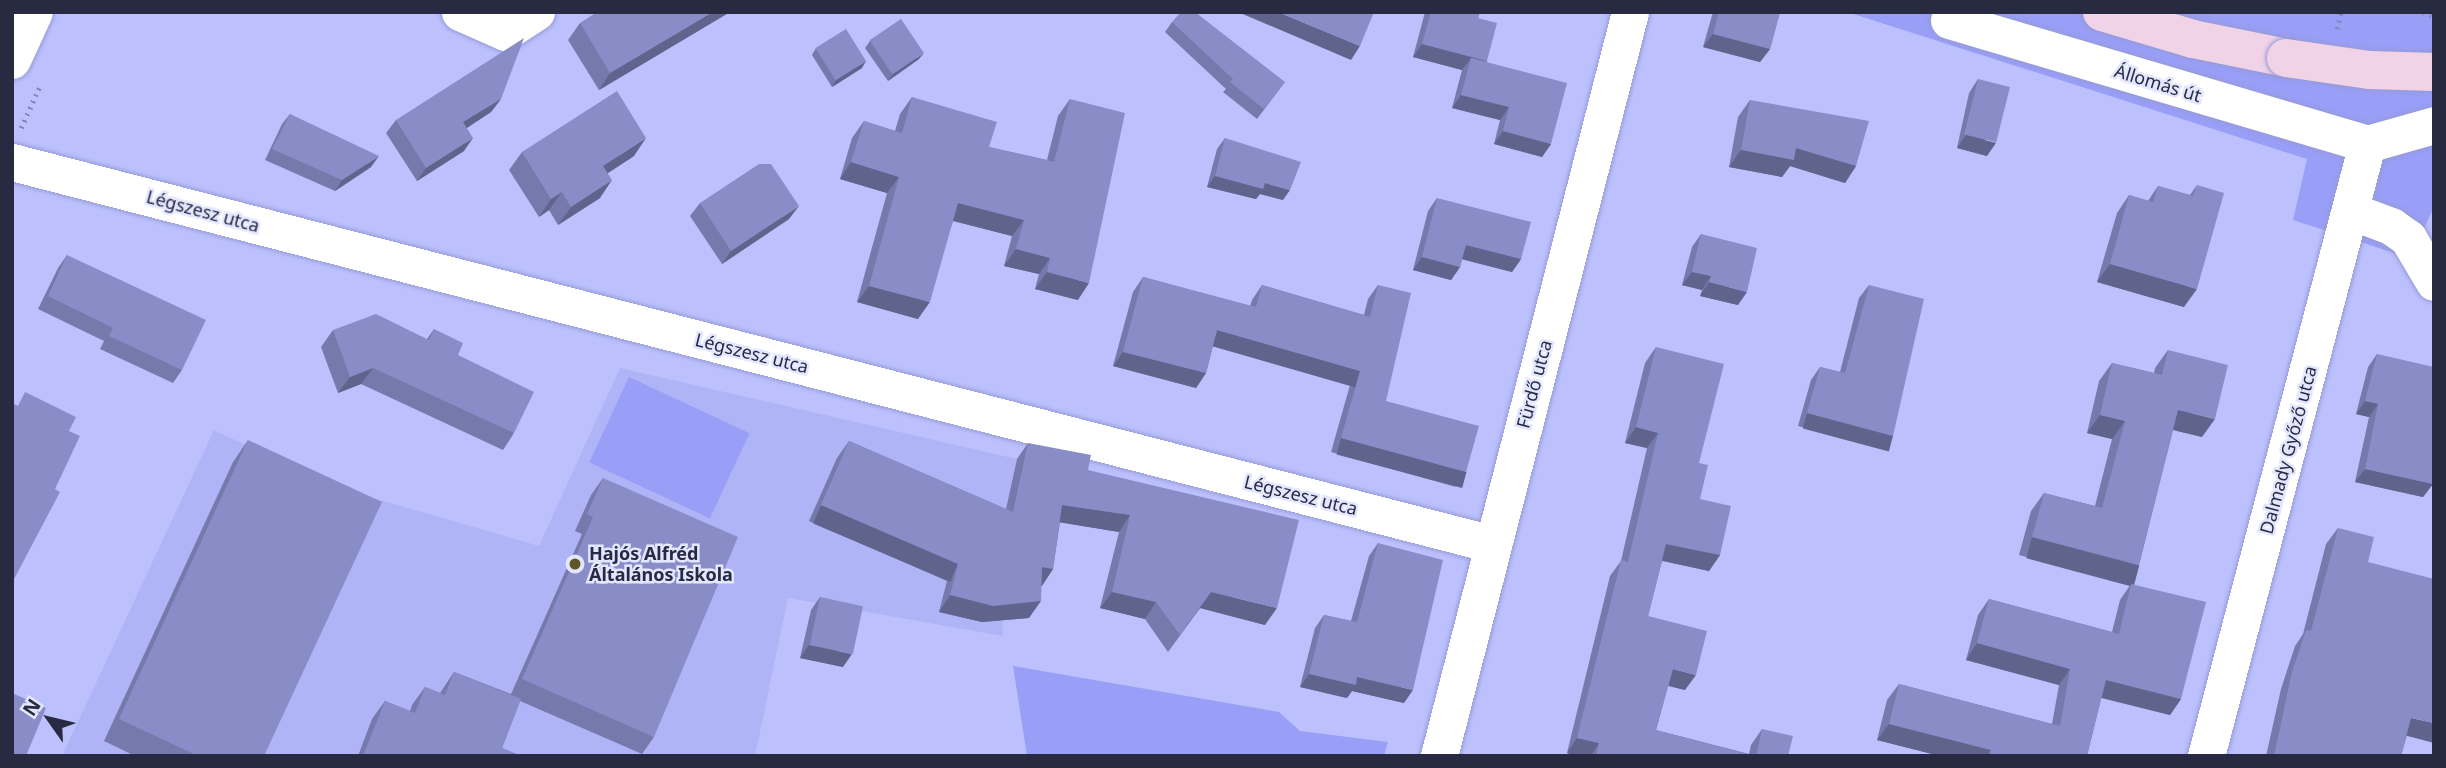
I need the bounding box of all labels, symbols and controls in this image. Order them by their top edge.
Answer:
street label: Állomás út [2112,60,2204,106]
street label: Légszesz utca [144,186,262,236]
street label: Légszesz utca [693,328,811,378]
street label: Fürdő utca [1512,337,1556,431]
street label: Dalmady Győző utca [2255,364,2321,536]
street label: Légszesz utca [1242,470,1360,520]
place label: Hajós Alfréd Általános Iskola [589,543,733,586]
marker: Hajós Alfréd Általános Iskola [567,556,583,572]
north arrow [14,684,84,754]
text: N [16,694,47,721]

